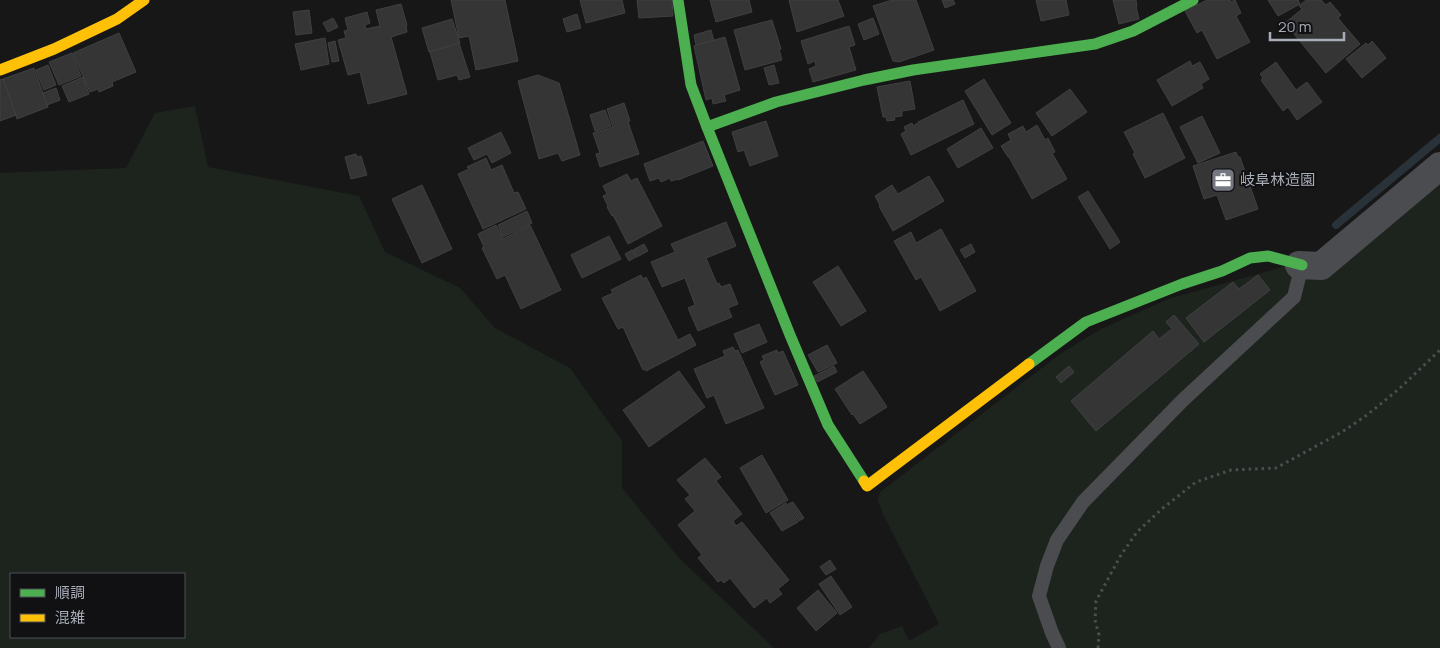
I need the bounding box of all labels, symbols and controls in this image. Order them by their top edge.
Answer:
scale bar [1270,10,1344,42]
text: 20 m [1278,16,1311,37]
office icon: 岐阜林造園 [1210,167,1236,193]
place label: 岐阜林造園 [1240,169,1315,190]
legend [10,573,185,638]
text: 順調 [55,582,85,603]
text: 混雑 [55,607,85,628]

